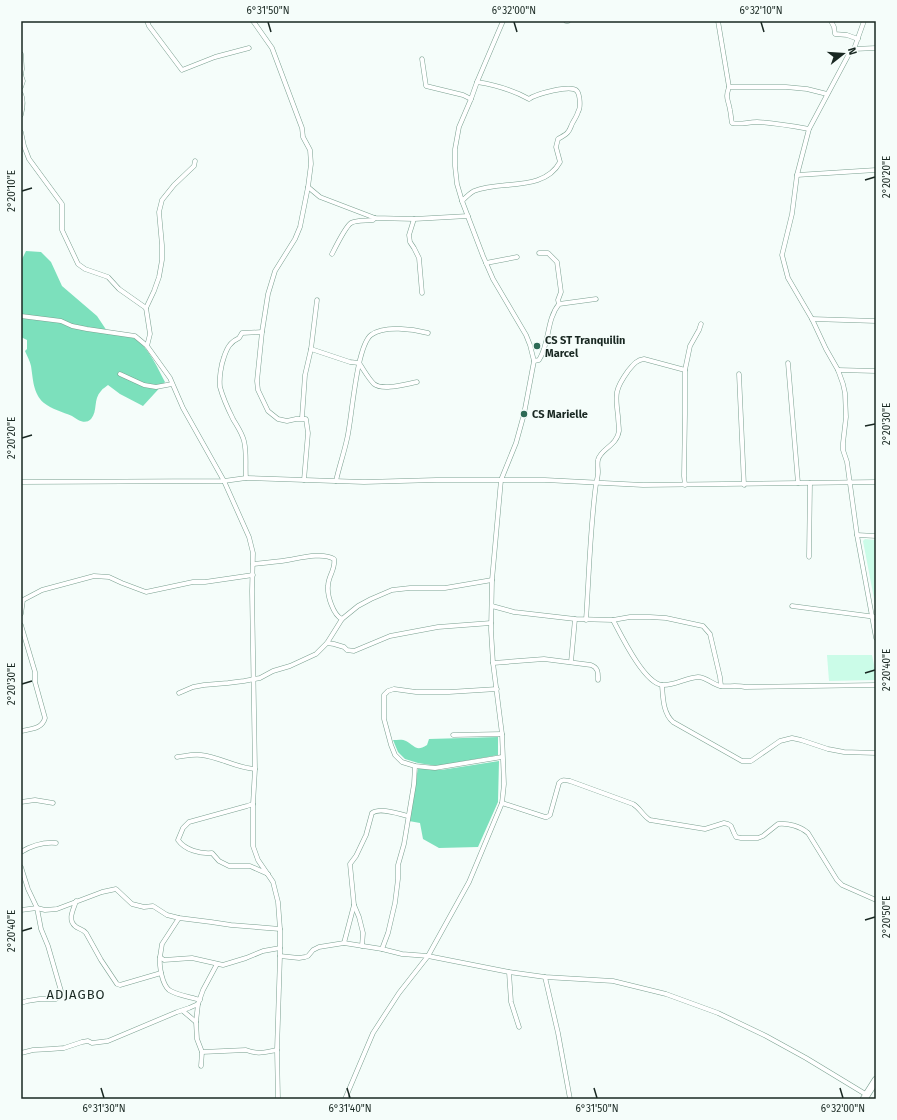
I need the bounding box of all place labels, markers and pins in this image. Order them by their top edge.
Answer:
place label: CS ST Tranquilin Marcel [545,334,625,360]
marker: CS ST Tranquilin Marcel [532,341,542,351]
place label: CS Marielle [532,408,588,421]
marker: CS Marielle [519,409,529,419]

